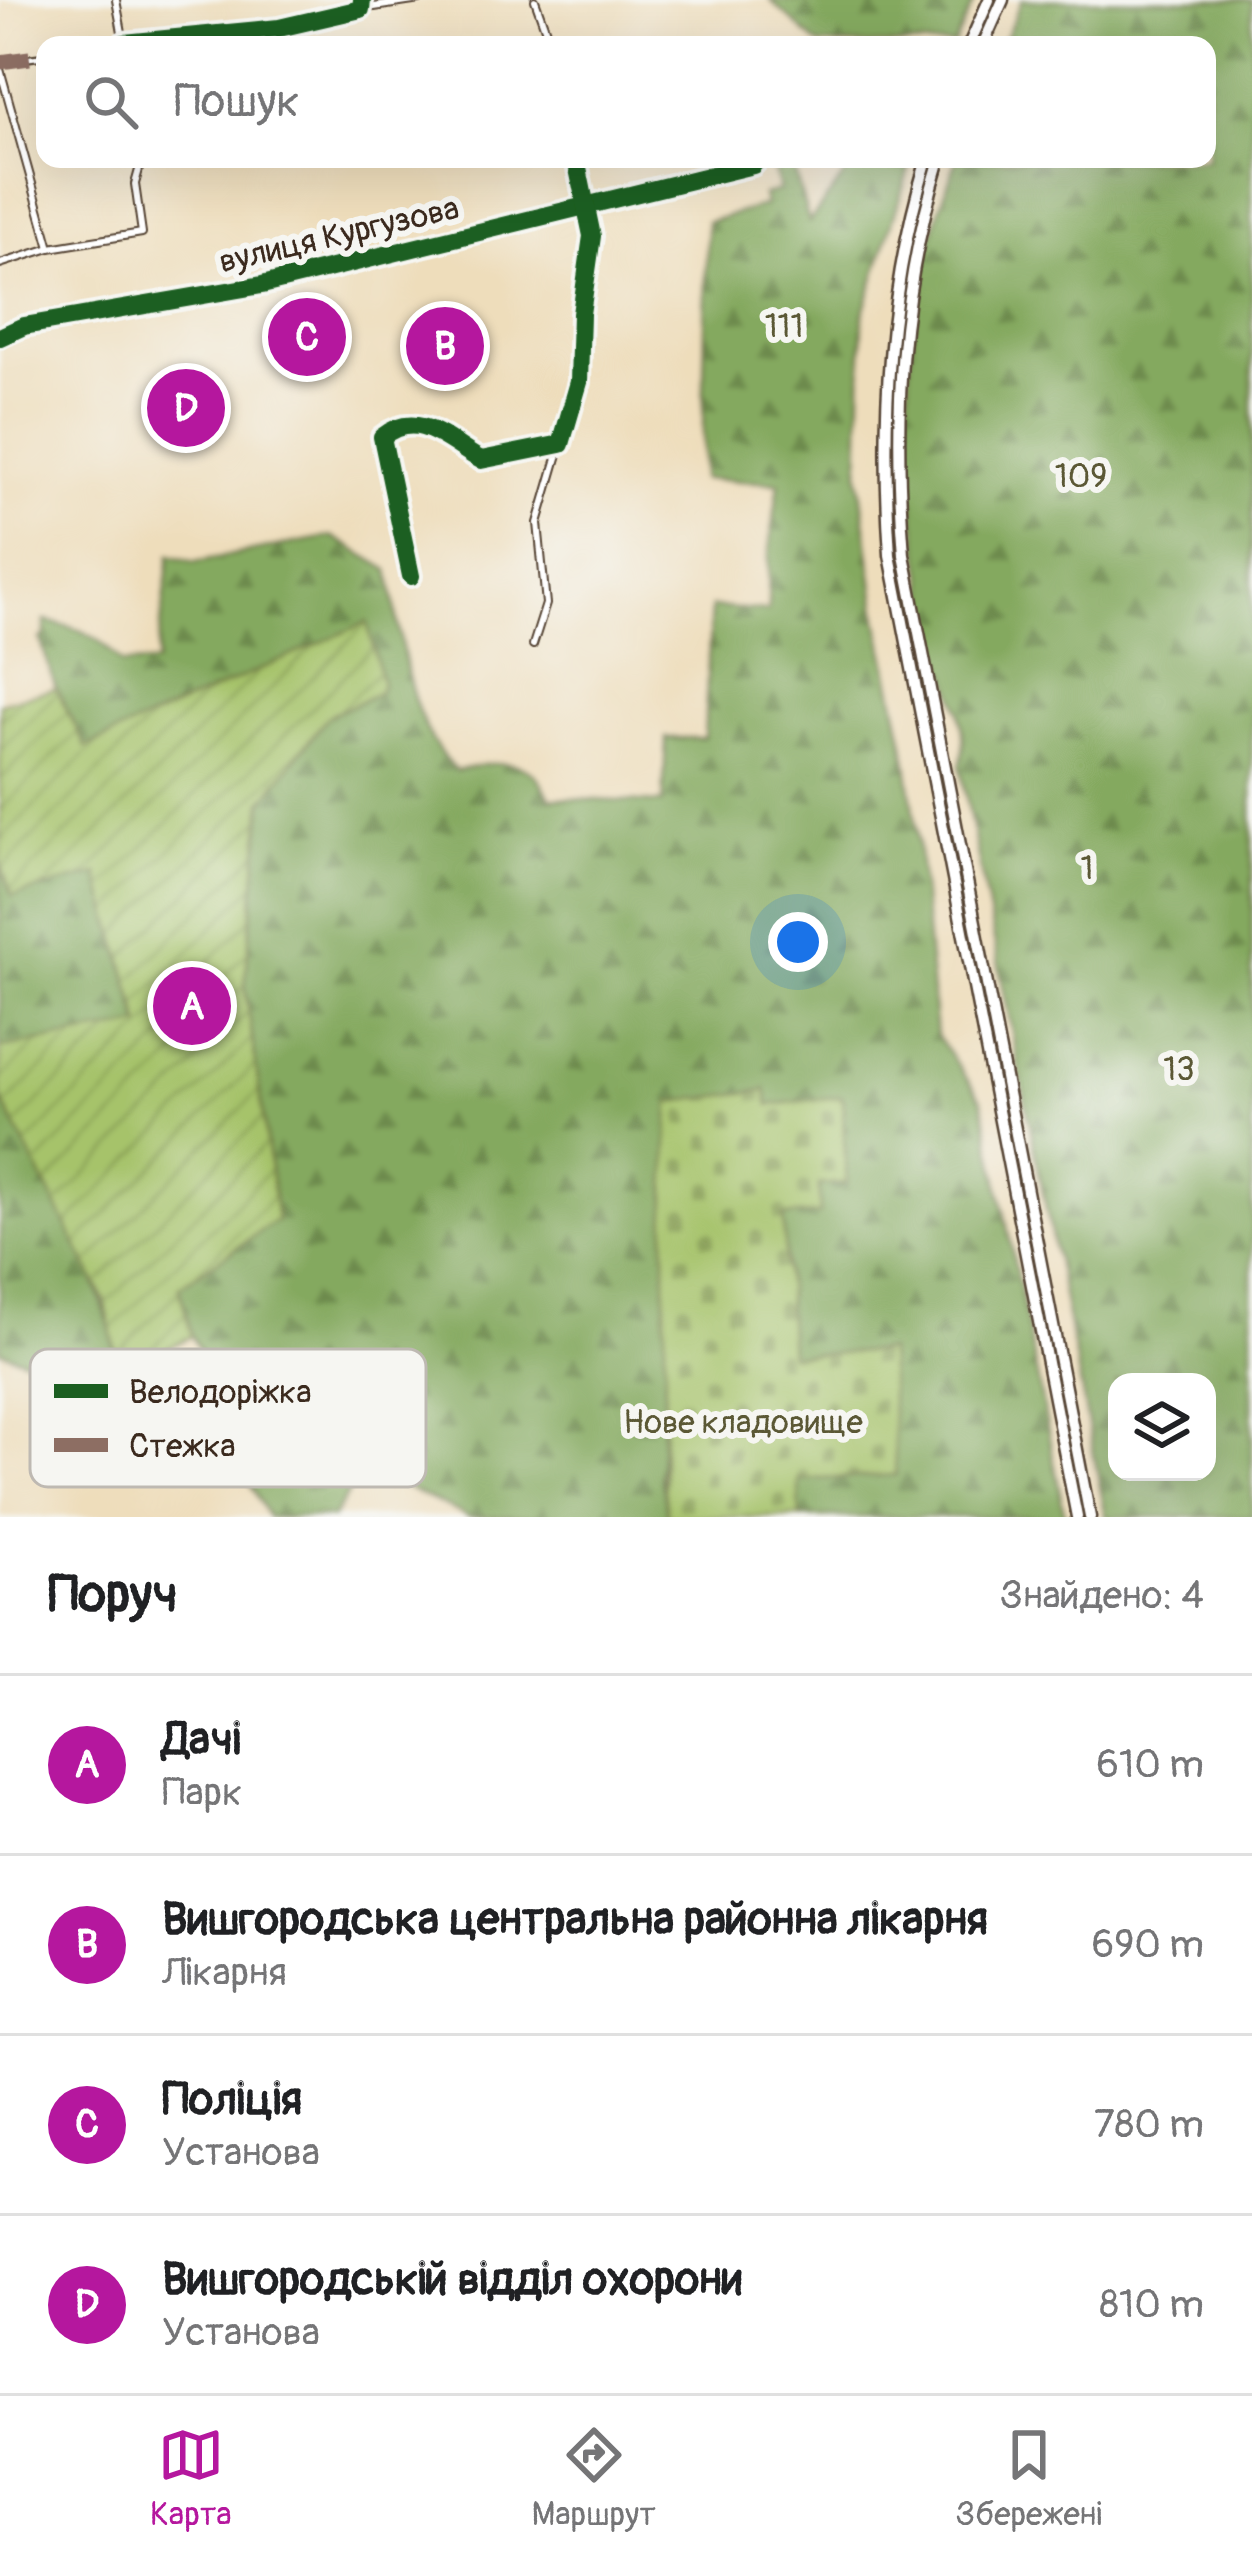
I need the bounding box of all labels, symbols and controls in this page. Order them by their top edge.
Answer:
search box [36,36,1216,168]
icon: search [78,69,144,135]
text: Пошук [174,74,299,130]
street label: вулиця Кургузова [215,187,463,283]
pin: C [268,292,346,382]
pin: B [406,301,484,391]
park label: 111 [765,306,803,347]
pin: D [147,363,225,453]
park label: 109 [1055,456,1107,497]
park label: 1 [1081,848,1093,889]
your location [768,912,828,972]
pin: A [153,961,231,1051]
park label: 13 [1163,1049,1195,1090]
legend [30,1349,426,1487]
text: Велодоріжка [129,1372,312,1413]
map controls [1108,1373,1216,1481]
button: layers [1108,1373,1216,1481]
park label: Нове кладовище [623,1402,863,1443]
text: Стежка [129,1426,236,1467]
text: Поруч [48,1563,178,1627]
text: Знайдено: 4 [1000,1571,1204,1620]
text: Дачі [162,1712,241,1768]
text: A [74,1740,100,1789]
text: 610 m [1096,1740,1204,1789]
text: Парк [162,1768,242,1817]
text: Вишгородська центральна районна лікарня [162,1892,988,1948]
text: B [76,1920,98,1969]
text: 690 m [1091,1920,1204,1969]
text: Лікарня [162,1948,287,1997]
text: Поліція [162,2072,302,2128]
text: C [75,2100,99,2149]
text: 780 m [1094,2100,1204,2149]
text: Установа [162,2128,320,2177]
text: Вишгородській відділ охорони [162,2252,742,2308]
text: D [75,2280,99,2329]
text: 810 m [1099,2280,1204,2329]
text: Установа [162,2308,320,2357]
tab: Карта [150,2422,232,2535]
tab: Маршрут [531,2422,656,2535]
tab: Збережені [955,2422,1102,2535]

